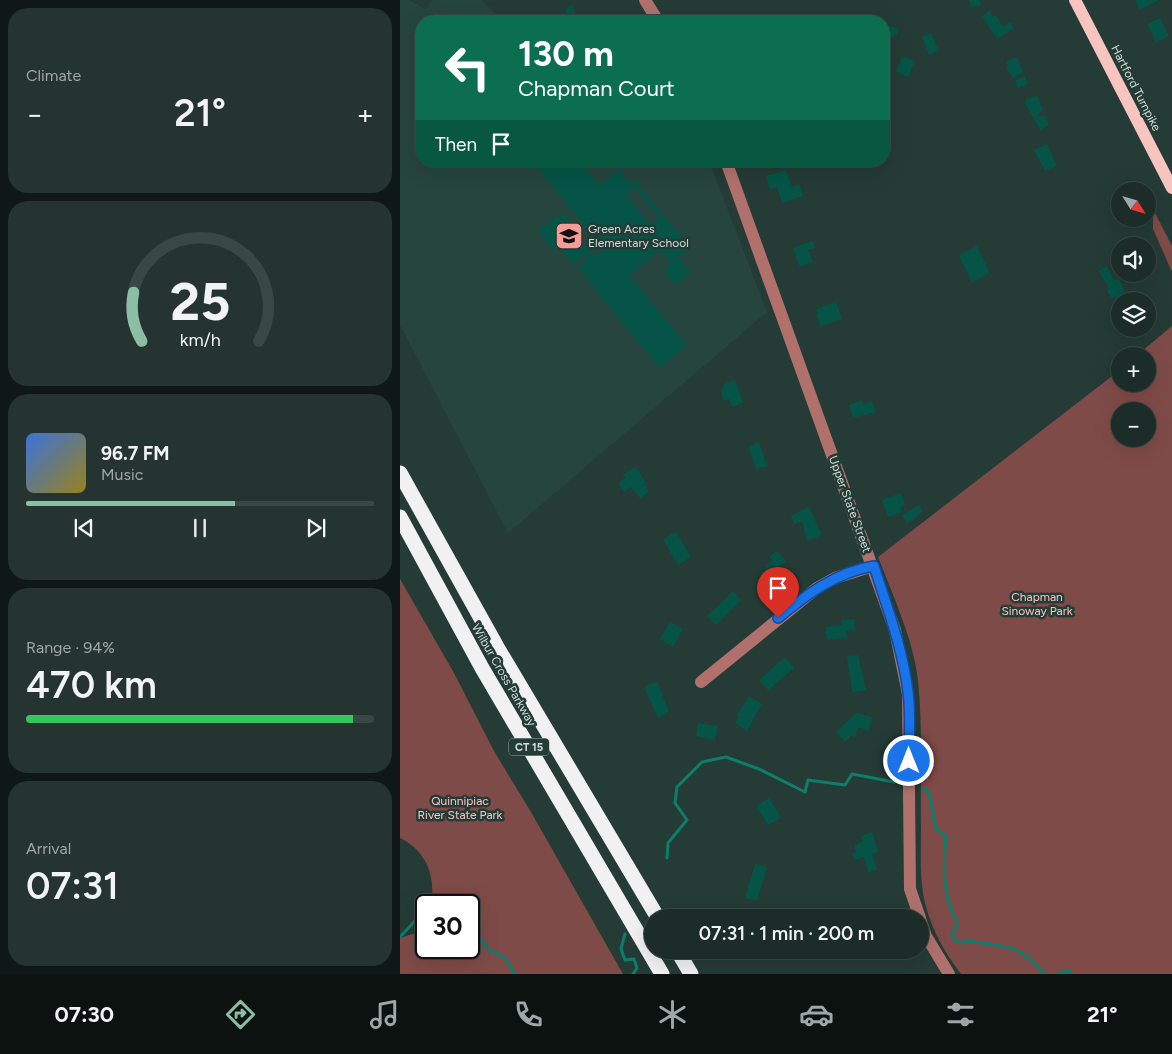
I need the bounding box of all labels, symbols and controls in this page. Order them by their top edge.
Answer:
text: 130 m [518,33,614,75]
icon: left [435,35,500,100]
street label: Hartford Turnpike [1108,43,1164,134]
text: Climate [26,66,81,85]
text: Chapman Court [518,75,675,102]
text: 21° [174,90,226,136]
text: − [26,97,43,131]
text: + [357,97,374,131]
icon: arrive [487,130,515,158]
text: Then [435,133,477,156]
north arrow [1111,182,1156,228]
map controls [1111,182,1156,447]
school or university icon: Green Acres Elementary School [554,221,584,251]
place label: Green Acres Elementary School [588,222,689,250]
button: sound [1111,237,1156,282]
text: 25 [170,271,230,333]
button: layers [1111,292,1156,337]
text: km/h [180,329,220,350]
button: + [1111,347,1156,392]
button: − [1111,402,1156,447]
text: 96.7 FM [101,442,170,465]
street label: Upper State Street [826,454,874,555]
text: Music [101,465,143,484]
icon: previous [70,514,98,542]
icon: pause [186,514,214,542]
icon: next [302,514,330,542]
pin [757,567,799,618]
icon: arrive [764,574,792,602]
park label: Chapman Sinoway Park [1001,590,1073,618]
street label: Wilbur Cross Parkway [469,621,539,729]
text: Range · 94% [26,638,115,657]
text: 470 km [26,662,157,708]
position arrow [882,734,934,786]
road number: CT 15 [509,739,549,756]
park label: Quinnipiac River State Park [418,794,503,822]
text: Arrival [26,839,71,858]
text: 07:31 [26,863,119,909]
speed limit sign: 30 [415,894,480,959]
text: 07:31 · 1 min · 200 m [699,922,874,945]
icon: directions [223,997,258,1032]
icon: music [367,997,402,1032]
icon: phone [511,997,546,1032]
icon: climate [655,997,690,1032]
icon: car [799,997,834,1032]
icon: filters [943,997,978,1032]
text: 07:30 [55,1001,114,1028]
text: 21° [1087,1001,1117,1028]

